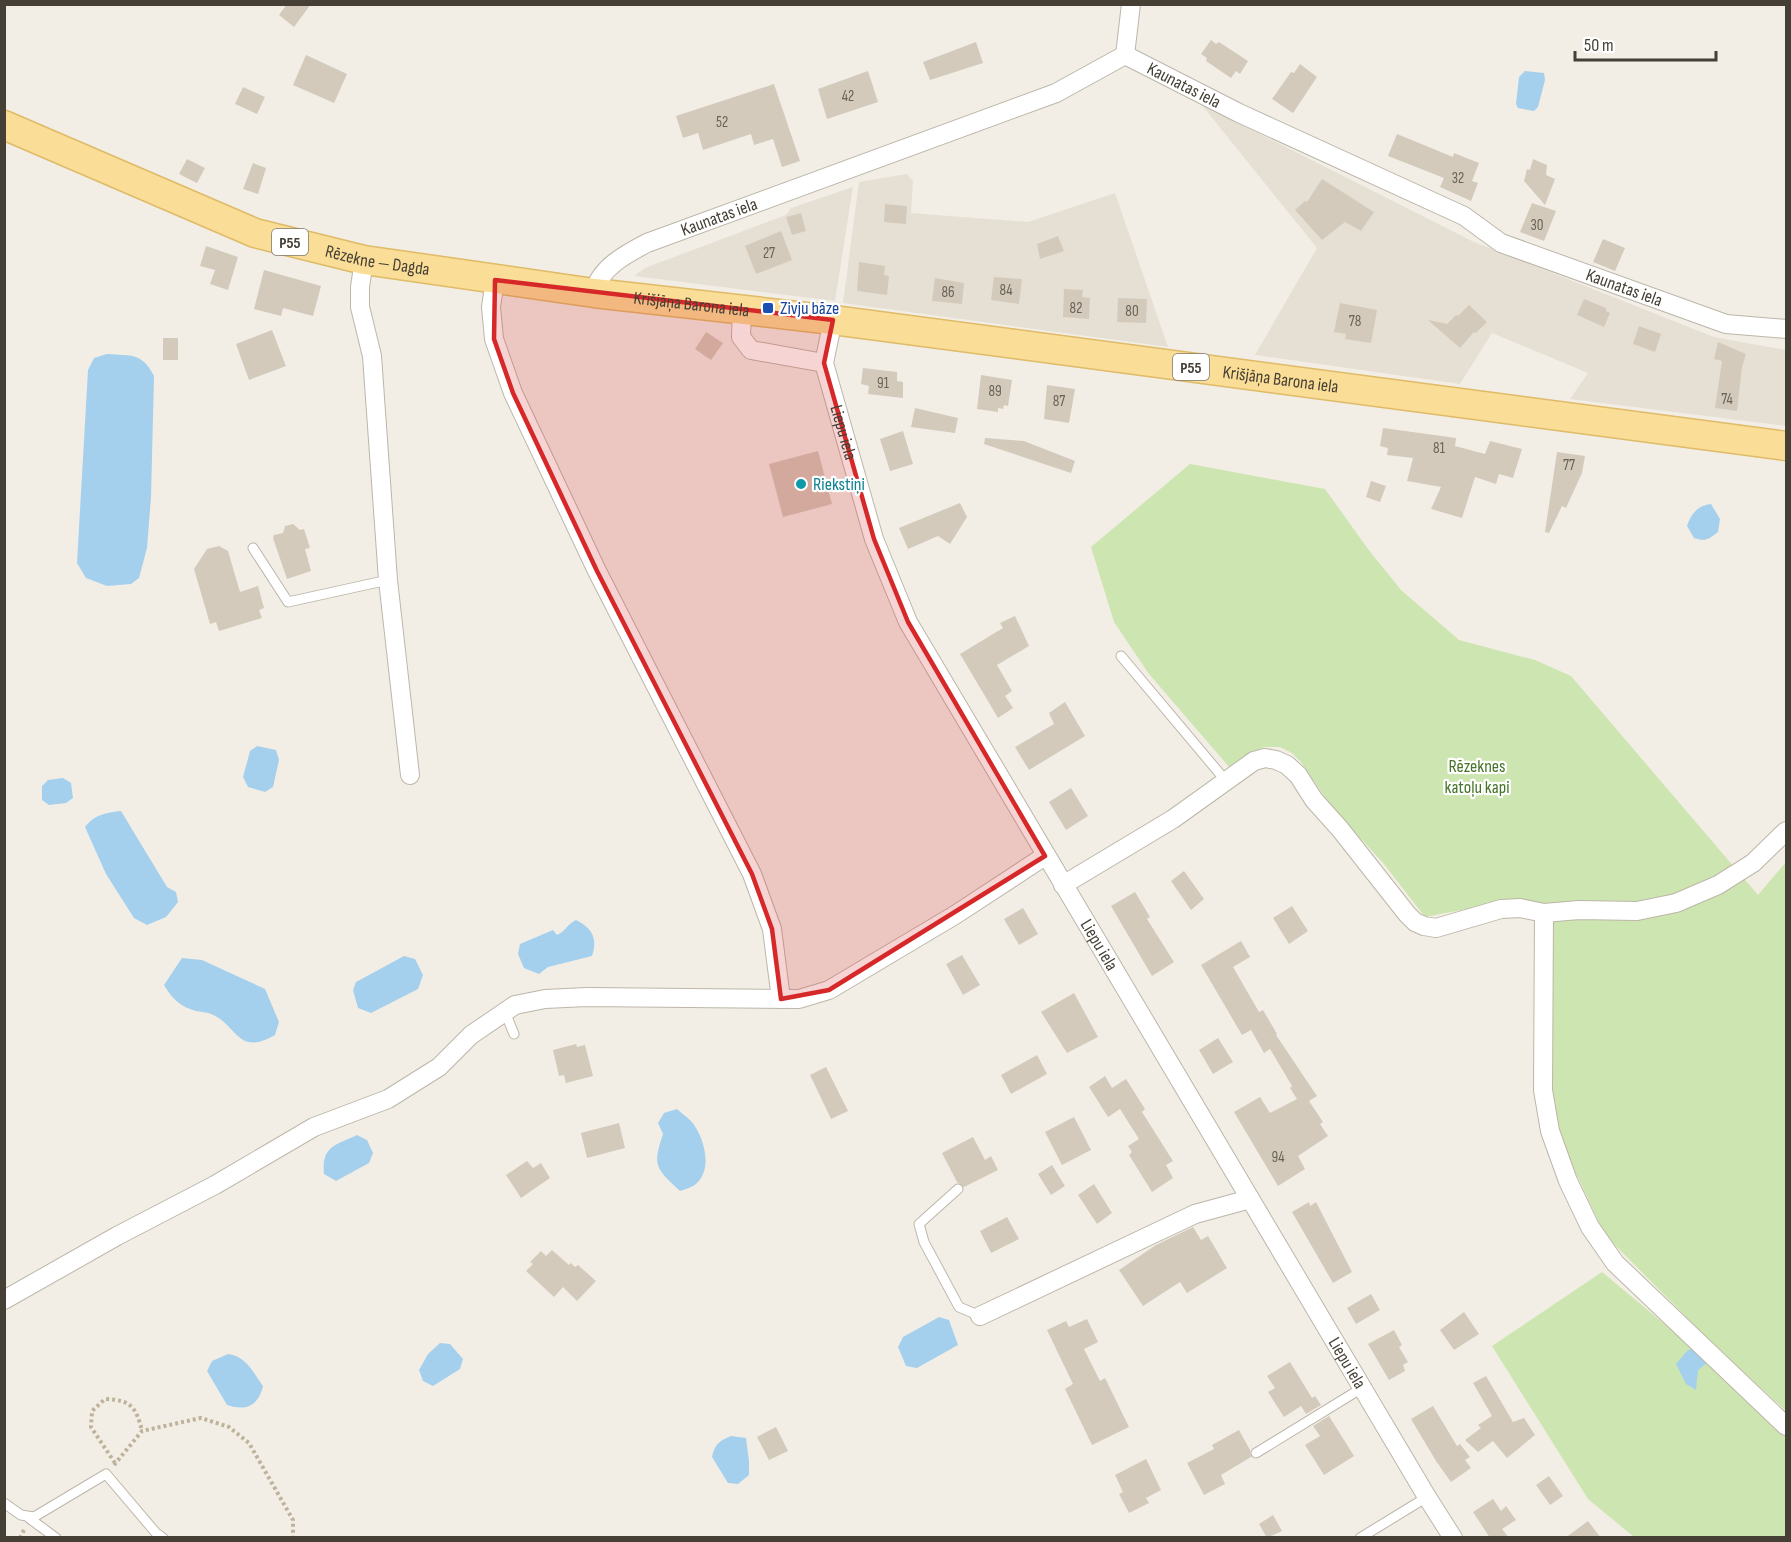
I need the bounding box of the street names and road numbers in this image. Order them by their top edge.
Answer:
street label: Kaunatas iela [1144,58,1224,113]
street label: Kaunatas iela [678,193,760,241]
road number: P55 [272,229,308,255]
street label: Rēzekne — Dagda [323,241,431,280]
street label: Kaunatas iela [1583,264,1665,311]
street label: Krišjāņa Barona iela [632,288,751,321]
road number: P55 [1173,354,1209,380]
street label: Krišjāņa Barona iela [1221,362,1340,398]
street label: Liepu iela [825,403,861,462]
street label: Liepu iela [1076,916,1122,975]
street label: Liepu iela [1324,1334,1370,1393]

